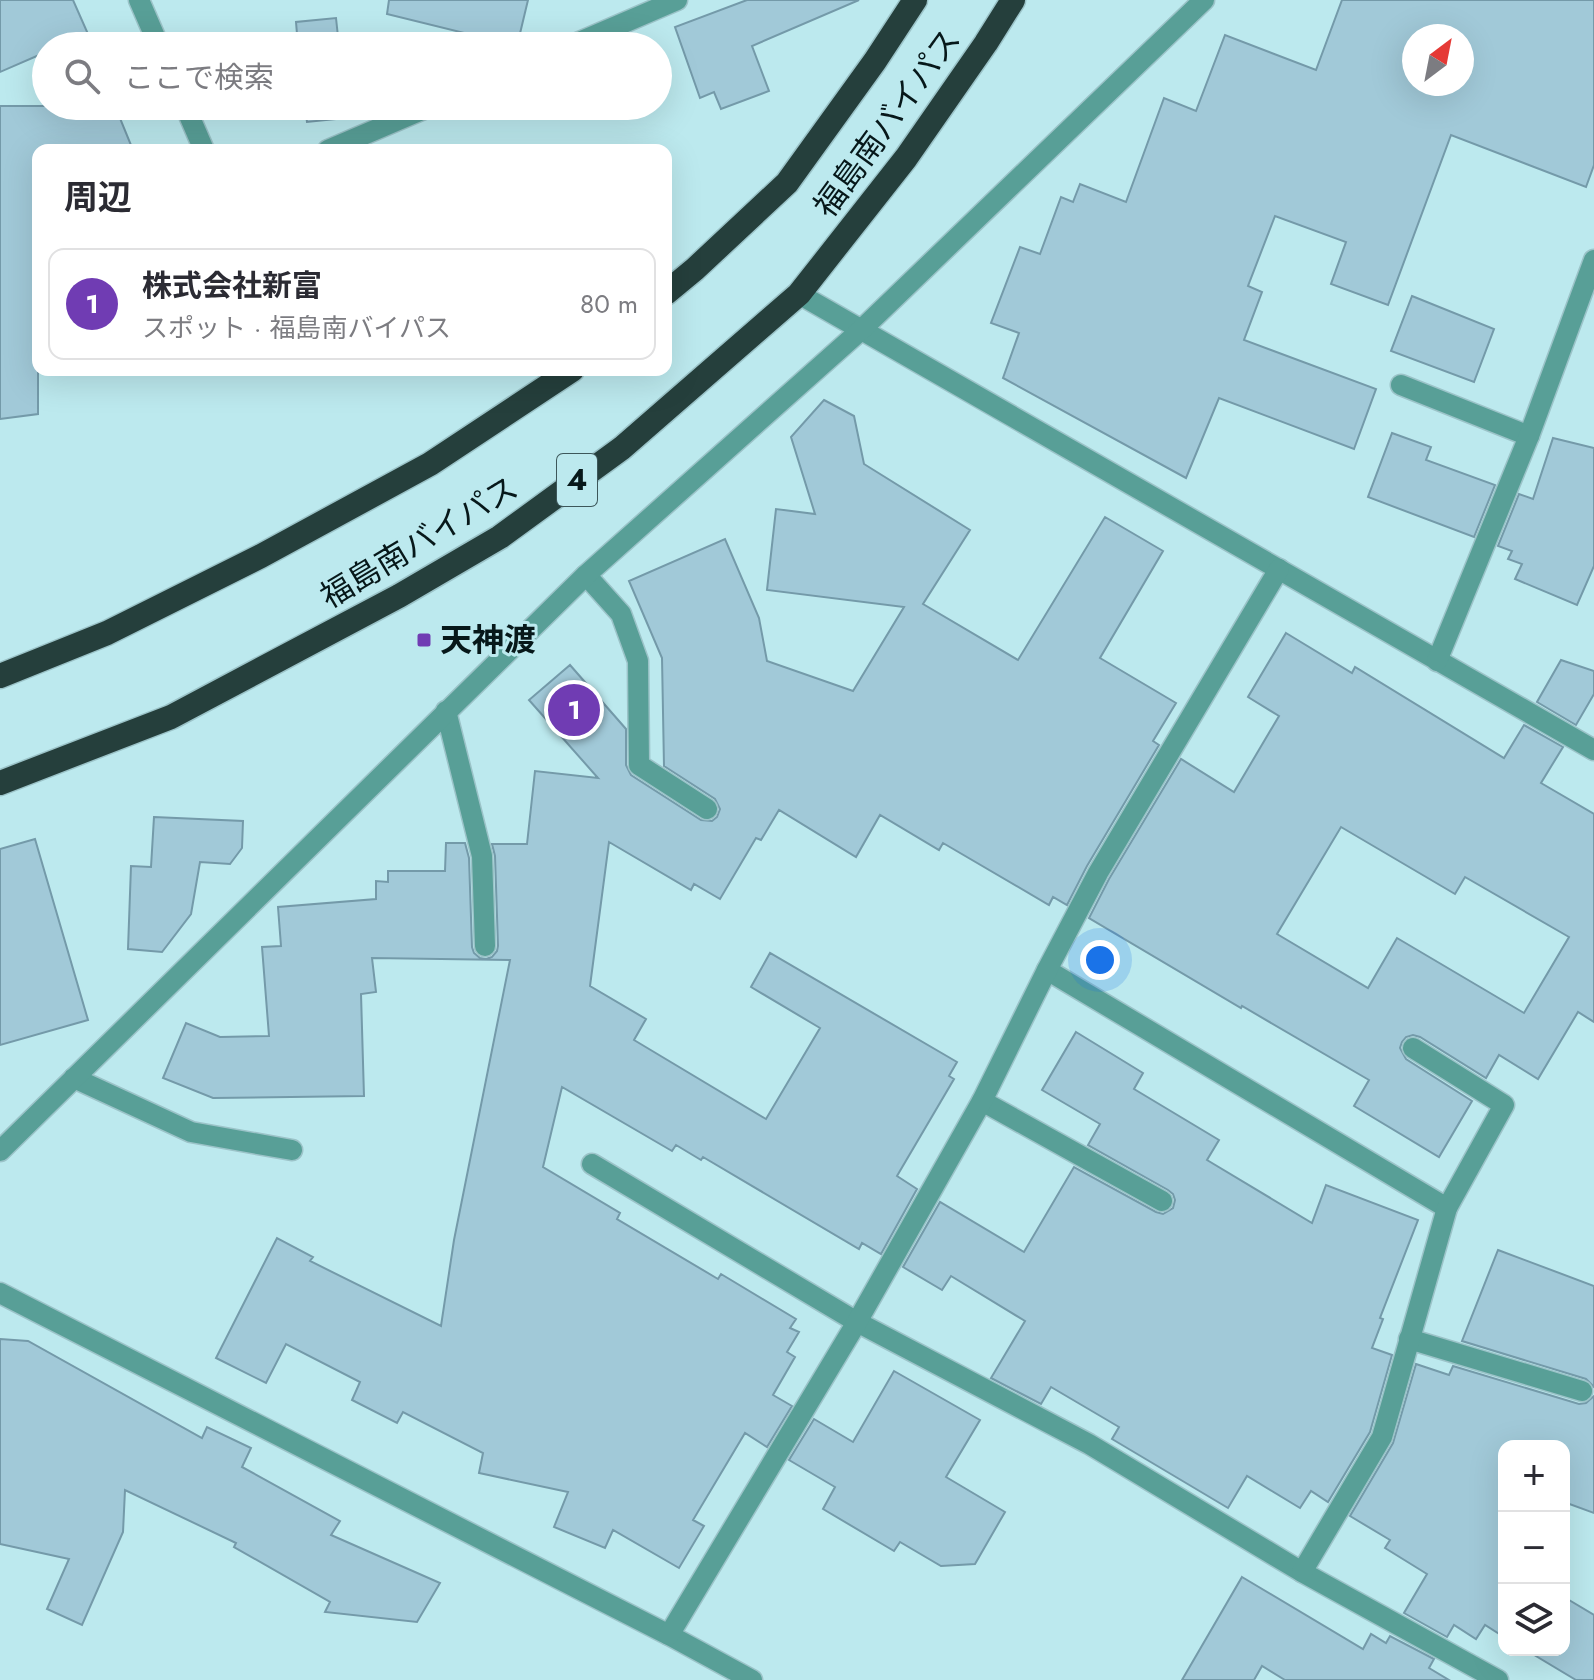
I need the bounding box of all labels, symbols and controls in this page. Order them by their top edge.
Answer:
street label: 福島南バイパス [803,19,971,227]
north arrow [1402,24,1474,96]
search box [32,32,672,120]
icon: search [60,54,104,98]
text: ここで検索 [124,56,274,99]
text: 周辺 [64,173,132,222]
text: 株式会社新富 [142,264,322,307]
text: 1 [85,285,99,323]
text: 80 m [580,285,638,323]
text: スポット · 福島南バイパス [142,309,451,347]
road number: 4 [557,454,597,506]
street label: 福島南バイパス [311,465,527,619]
place label: 天神渡 [440,617,536,663]
marker: 天神渡 [415,631,433,649]
pin: 1 [548,680,600,740]
your location [1080,940,1120,980]
map controls [1498,1440,1570,1656]
button: + [1498,1440,1570,1512]
button: − [1498,1512,1570,1584]
button: layers [1498,1584,1570,1656]

